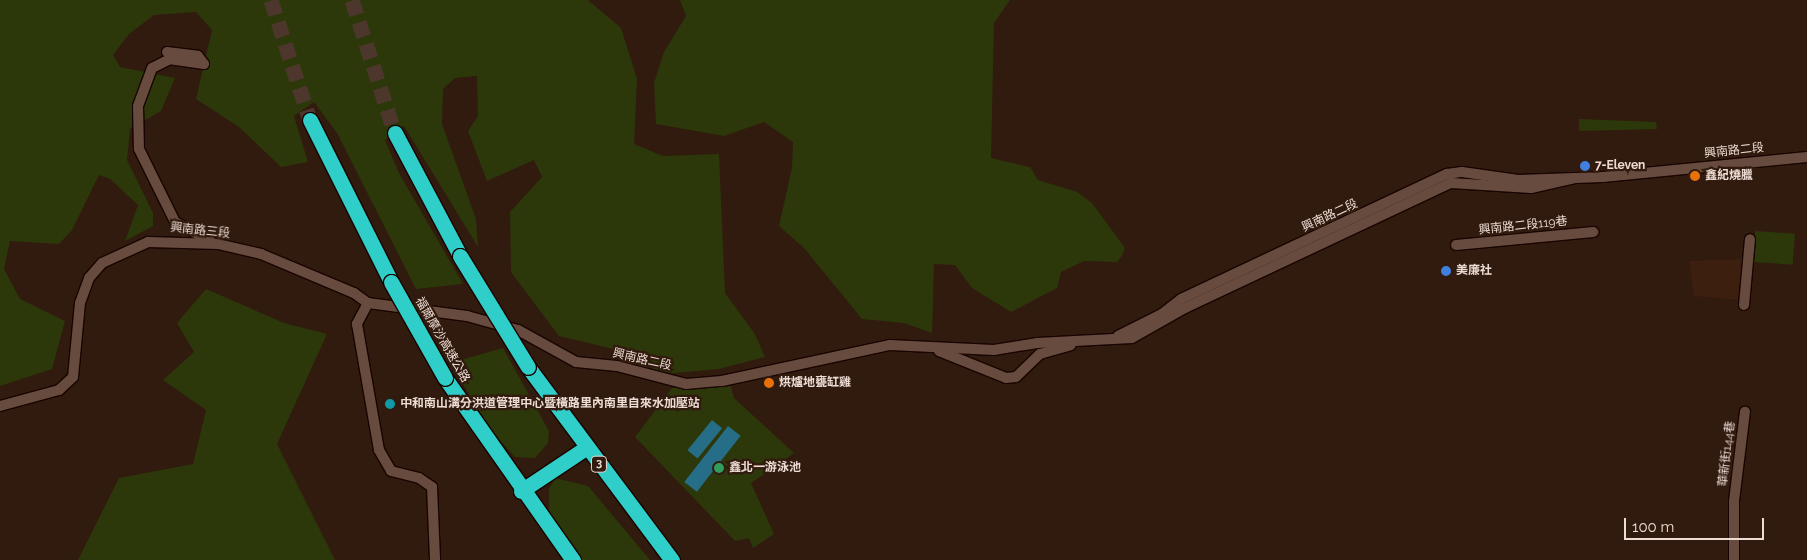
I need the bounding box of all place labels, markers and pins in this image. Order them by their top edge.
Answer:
place label: 7-Eleven [1595,159,1645,173]
marker: 7-Eleven [1579,160,1591,172]
place label: 鑫紀燒臘 [1705,169,1753,183]
marker: 鑫紀燒臘 [1689,170,1701,182]
place label: 美廉社 [1456,264,1492,278]
marker: 美廉社 [1440,265,1452,277]
place label: 烘爐地甕缸雞 [779,376,851,390]
marker: 烘爐地甕缸雞 [763,377,775,389]
place label: 中和南山溝分洪道管理中心暨橫路里內南里自來水加壓站 [400,397,700,411]
marker: 中和南山溝分洪道管理中心暨橫路里內南里自來水加壓站 [384,398,396,410]
place label: 鑫北一游泳池 [729,461,801,475]
marker: 鑫北一游泳池 [713,462,725,474]

